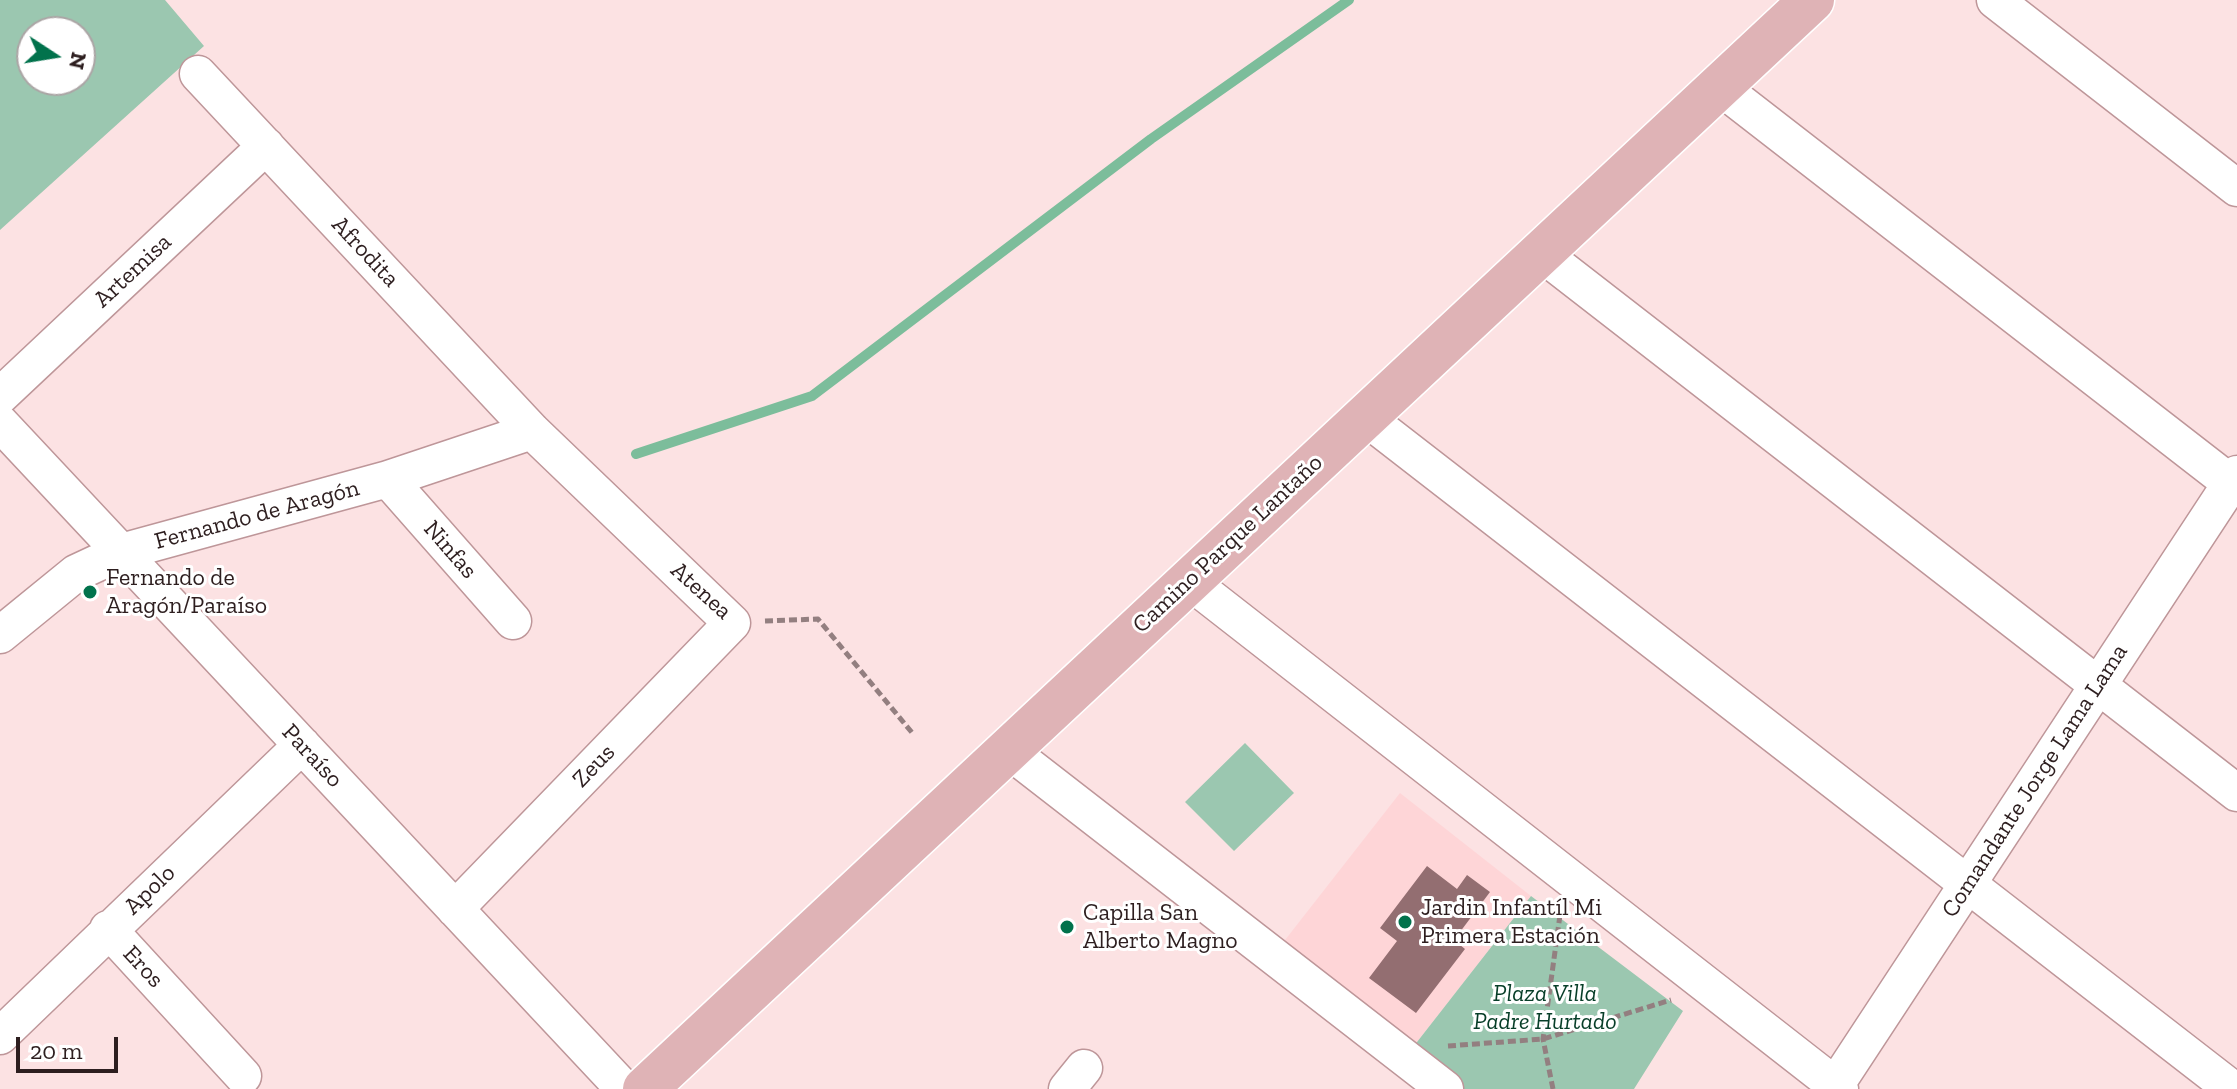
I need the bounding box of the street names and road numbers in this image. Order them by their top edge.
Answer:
street label: Afrodita [325,211,405,293]
street label: Artemisa [88,228,178,314]
street label: Camino Parque Lantaño [1127,448,1329,640]
street label: Fernando de Aragón [152,474,362,556]
street label: Ninfas [417,515,483,585]
street label: Atenea [665,556,737,626]
street label: Comandante Jorge Lama Lama [1936,639,2134,923]
street label: Paraíso [275,718,349,794]
street label: Zeus [567,738,621,794]
street label: Apolo [119,859,181,921]
street label: Eros [116,940,170,994]

